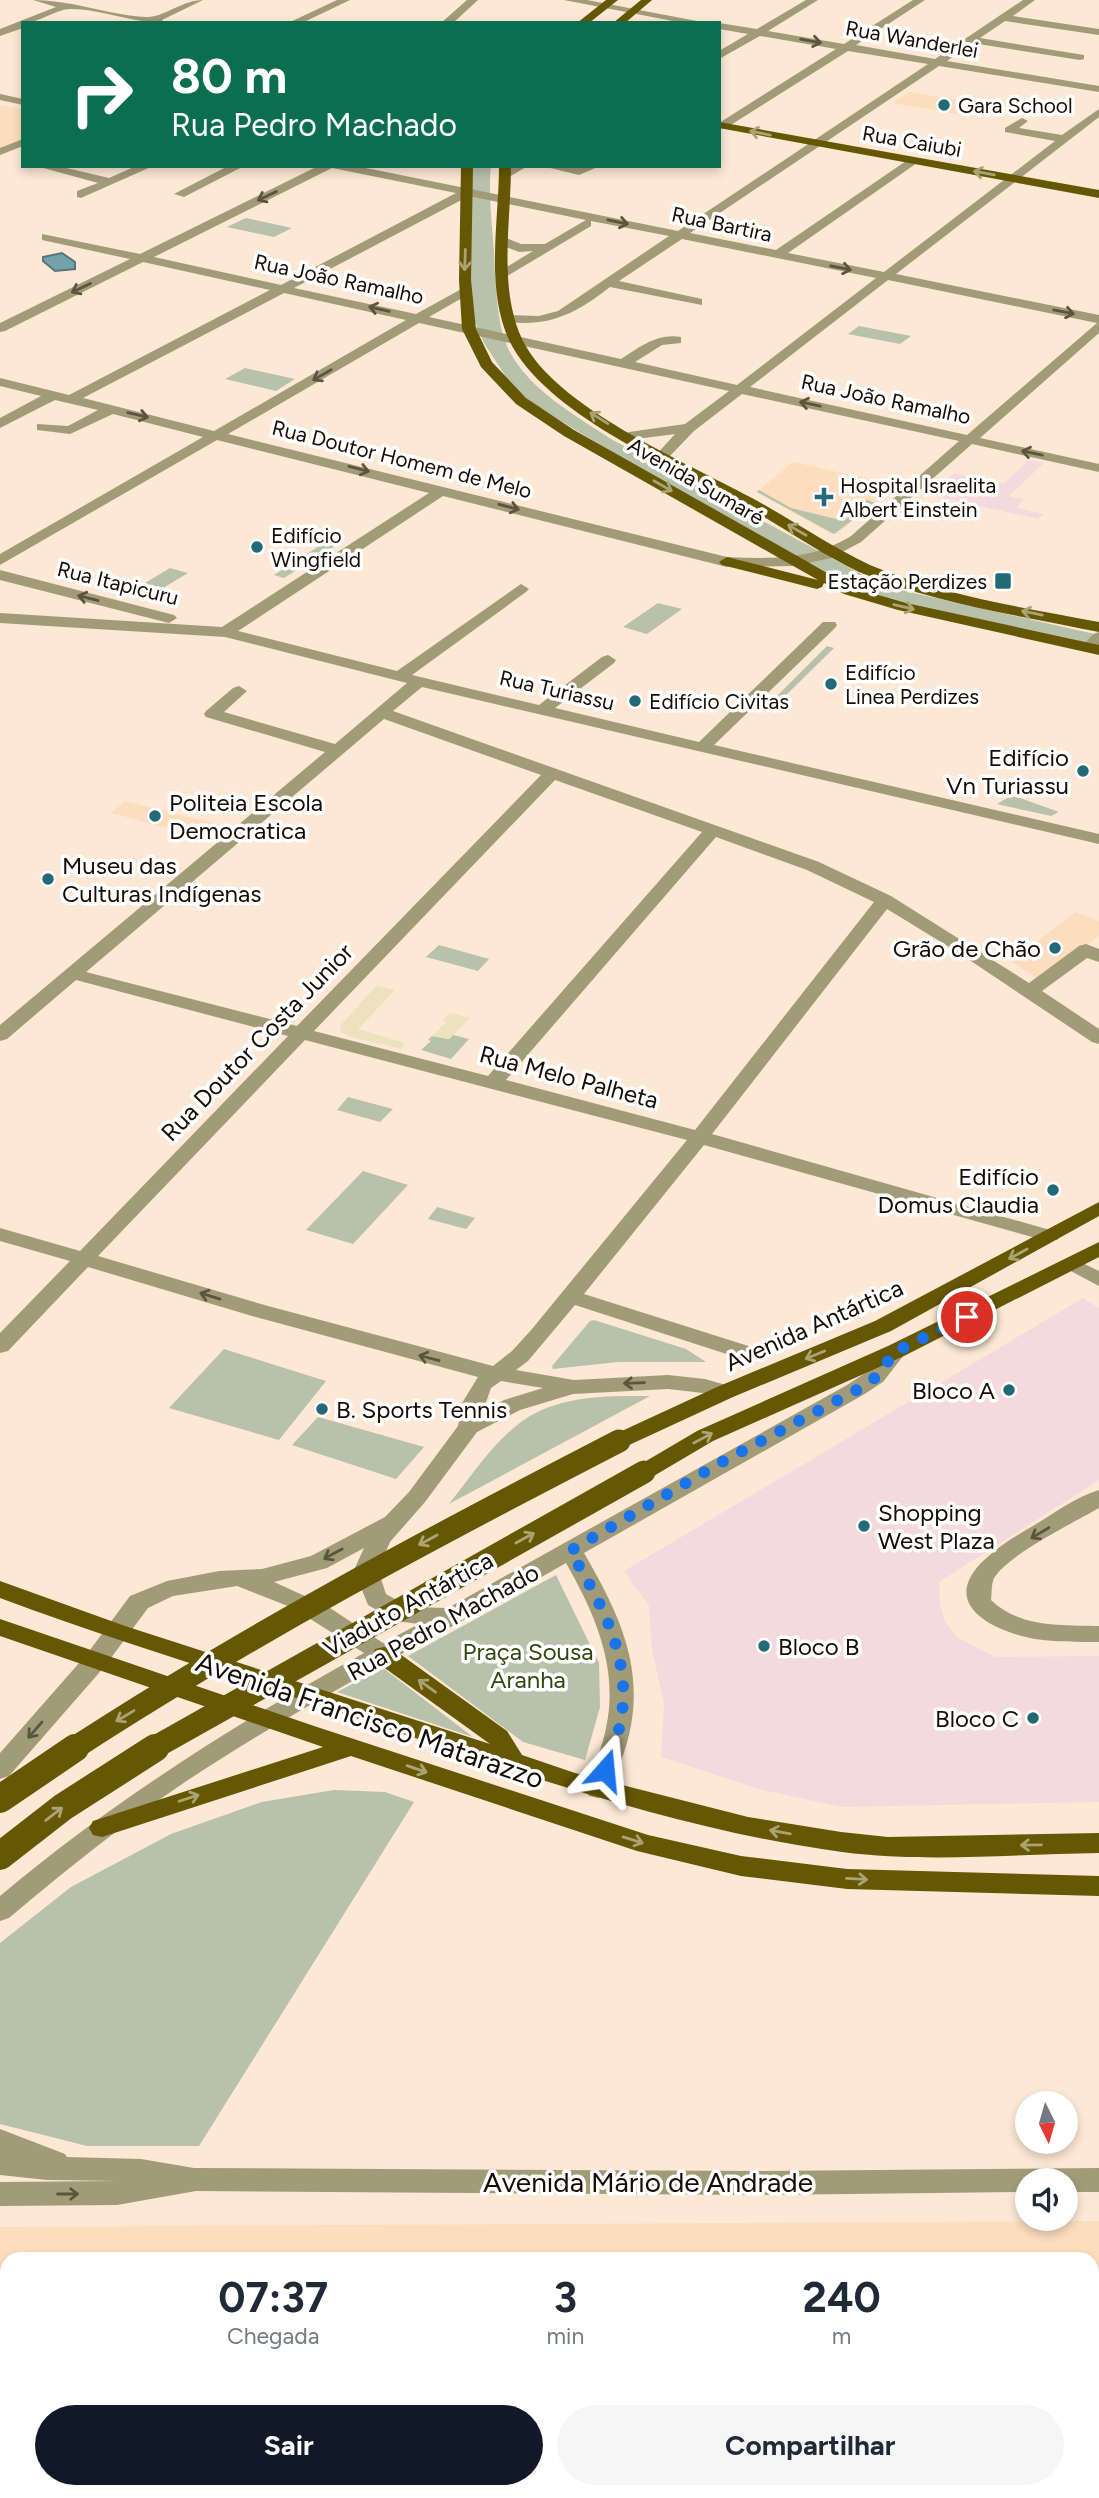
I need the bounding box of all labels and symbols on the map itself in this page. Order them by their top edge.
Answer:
street label: Rua Wanderlei [844,15,980,63]
one-way arrow [799,35,822,48]
place label: Gara School [958,93,1073,118]
marker: Gara School [936,97,952,113]
street label: Rua Caiubi [860,120,964,162]
one-way arrow [749,125,772,139]
one-way arrow [973,166,996,179]
one-way arrow [257,190,278,204]
street label: Rua Bartira [670,201,774,247]
one-way arrow [606,215,629,229]
one-way arrow [459,248,472,271]
street label: Rua João Ramalho [252,249,426,309]
one-way arrow [829,261,852,275]
one-way arrow [71,281,92,295]
one-way arrow [368,302,391,315]
one-way arrow [1052,306,1075,320]
one-way arrow [312,369,333,382]
street label: Rua João Ramalho [799,369,973,429]
one-way arrow [799,396,822,410]
one-way arrow [126,409,149,422]
one-way arrow [590,410,609,425]
street label: Rua Doutor Homem de Melo [270,415,534,503]
street label: Avenida Sumaré [624,432,768,530]
one-way arrow [1021,446,1044,459]
one-way arrow [347,463,370,476]
place label: Hospital Israelita Albert Einstein [840,473,996,522]
one-way arrow [653,479,673,493]
marker: Hospital Israelita Albert Einstein [814,487,834,507]
one-way arrow [497,501,520,514]
place label: Edifício Wingfield [271,523,361,572]
one-way arrow [787,523,807,537]
marker: Edifício Wingfield [249,539,265,555]
street label: Rua Itapicuru [55,556,181,610]
place label: Estação Perdizes [828,569,987,594]
marker: Estação Perdizes [993,571,1013,591]
one-way arrow [77,591,100,604]
one-way arrow [892,601,915,615]
one-way arrow [1021,606,1044,620]
place label: Edifício Linea Perdizes [845,660,979,709]
street label: Rua Turiassu [497,665,617,715]
marker: Edifício Linea Perdizes [823,676,839,692]
place label: Edifício Civitas [649,689,789,714]
marker: Edifício Civitas [627,693,643,709]
place label: Edifício Vn Turiassu [946,743,1069,800]
marker: Edifício Vn Turiassu [1075,763,1091,779]
place label: Politeia Escola Democratica [169,788,323,845]
marker: Politeia Escola Democratica [147,808,163,824]
place label: Museu das Culturas Indígenas [62,851,261,908]
marker: Museu das Culturas Indígenas [40,871,56,887]
place label: Grão de Chão [893,934,1041,963]
street label: Rua Doutor Costa Junior [155,937,359,1147]
marker: Grão de Chão [1047,940,1063,956]
street label: Rua Melo Palheta [476,1039,662,1115]
place label: Edifício Domus Claudia [878,1162,1039,1219]
marker: Edifício Domus Claudia [1045,1182,1061,1198]
one-way arrow [1009,1247,1029,1261]
street label: Avenida Antártica [721,1273,907,1377]
pin [937,1287,997,1347]
one-way arrow [200,1289,222,1302]
one-way arrow [805,1349,826,1362]
one-way arrow [419,1350,441,1363]
one-way arrow [622,1376,645,1389]
place label: Bloco A [912,1376,996,1405]
marker: Bloco A [1001,1382,1017,1398]
place label: B. Sports Tennis [336,1395,507,1424]
marker: B. Sports Tennis [314,1401,330,1417]
one-way arrow [692,1431,713,1444]
place label: Shopping West Plaza [878,1498,995,1555]
marker: Shopping West Plaza [856,1518,872,1534]
one-way arrow [1031,1526,1051,1540]
one-way arrow [514,1531,534,1545]
one-way arrow [418,1534,439,1547]
street label: Viaduto Antártica [318,1545,498,1663]
one-way arrow [323,1548,344,1561]
street label: Rua Pedro Machado [342,1557,544,1687]
place label: Bloco B [778,1632,859,1661]
park label: Praça Sousa Aranha [463,1637,593,1694]
marker: Bloco B [756,1638,772,1654]
street label: Avenida Francisco Matarazzo [192,1644,548,1796]
one-way arrow [418,1679,437,1693]
place label: Bloco C [935,1704,1019,1733]
one-way arrow [116,1709,136,1723]
marker: Bloco C [1025,1710,1041,1726]
one-way arrow [27,1721,43,1739]
position arrow [568,1733,642,1807]
one-way arrow [406,1763,428,1776]
one-way arrow [178,1790,200,1803]
one-way arrow [44,1807,62,1822]
one-way arrow [769,1824,792,1838]
one-way arrow [622,1834,644,1847]
one-way arrow [1020,1838,1043,1851]
one-way arrow [845,1873,867,1886]
north arrow [1015,2091,1078,2154]
street label: Avenida Mário de Andrade [483,2165,813,2199]
one-way arrow [56,2187,79,2201]

